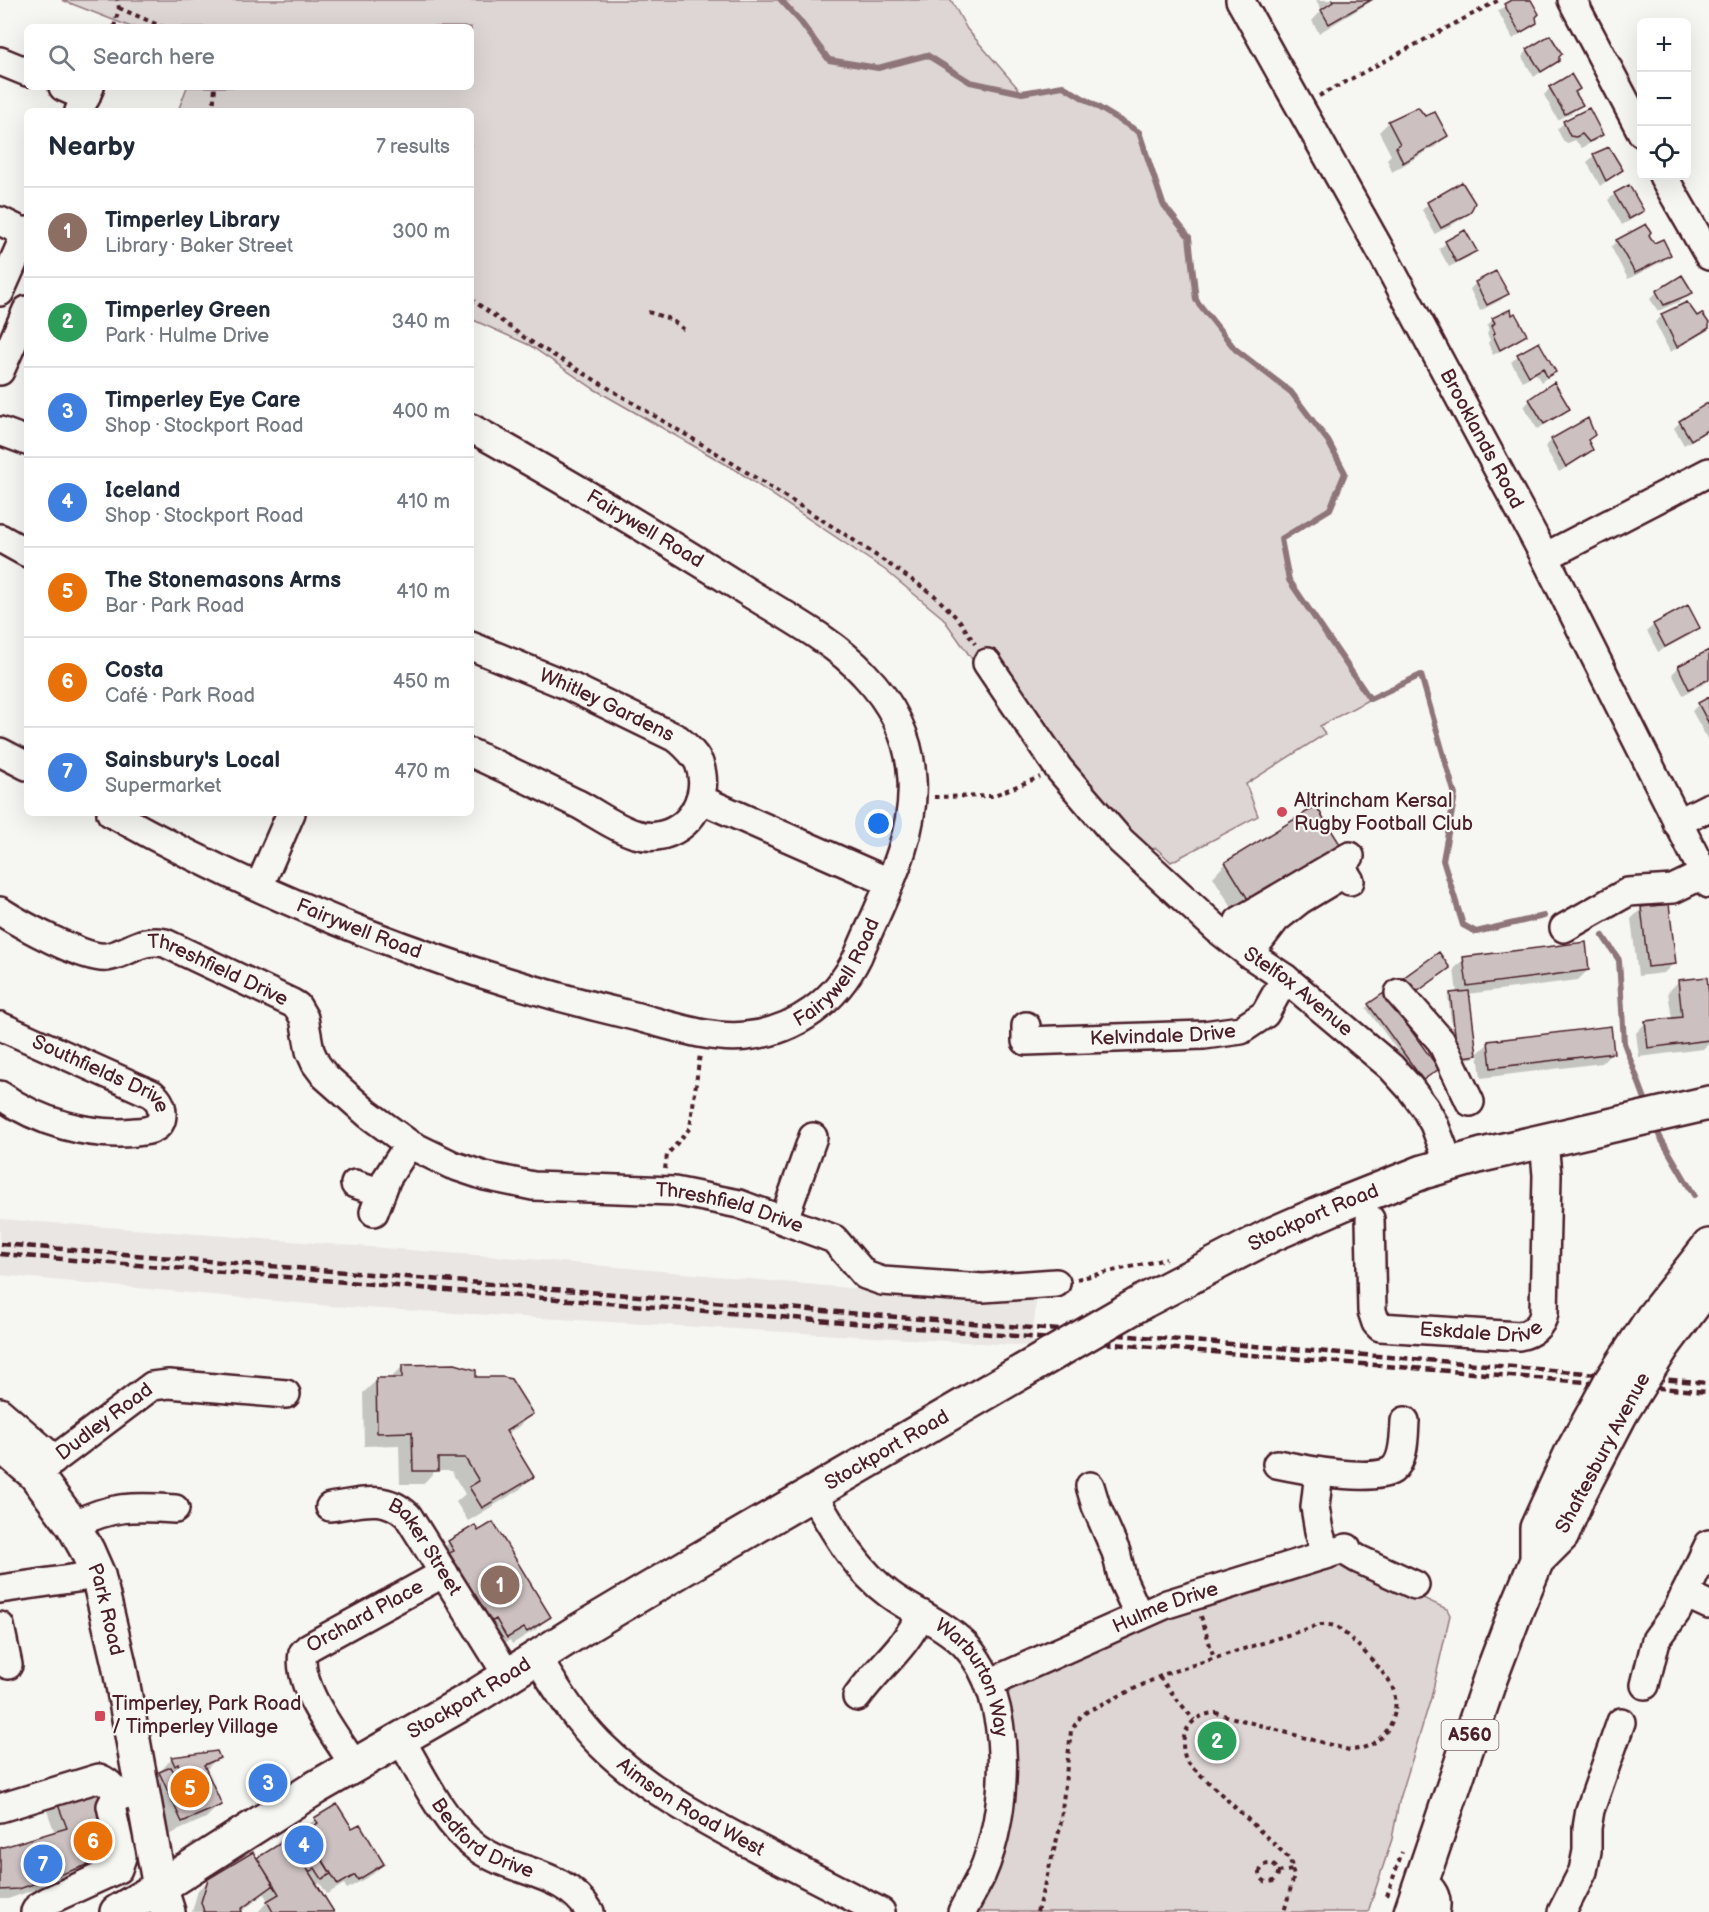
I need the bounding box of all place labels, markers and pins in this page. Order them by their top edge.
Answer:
place label: Altrincham Kersal Rugby Football Club [1294,789,1473,836]
marker: Altrincham Kersal Rugby Football Club [1275,805,1289,819]
pin: 1 [480,1562,520,1608]
place label: Timperley, Park Road / Timperley Village [112,1692,301,1739]
marker: Timperley, Park Road / Timperley Village [93,1709,107,1723]
pin: 2 [1198,1718,1236,1764]
pin: 3 [248,1760,288,1806]
pin: 5 [170,1766,210,1810]
pin: 6 [74,1818,112,1864]
pin: 4 [284,1822,324,1868]
pin: 7 [24,1842,63,1886]

